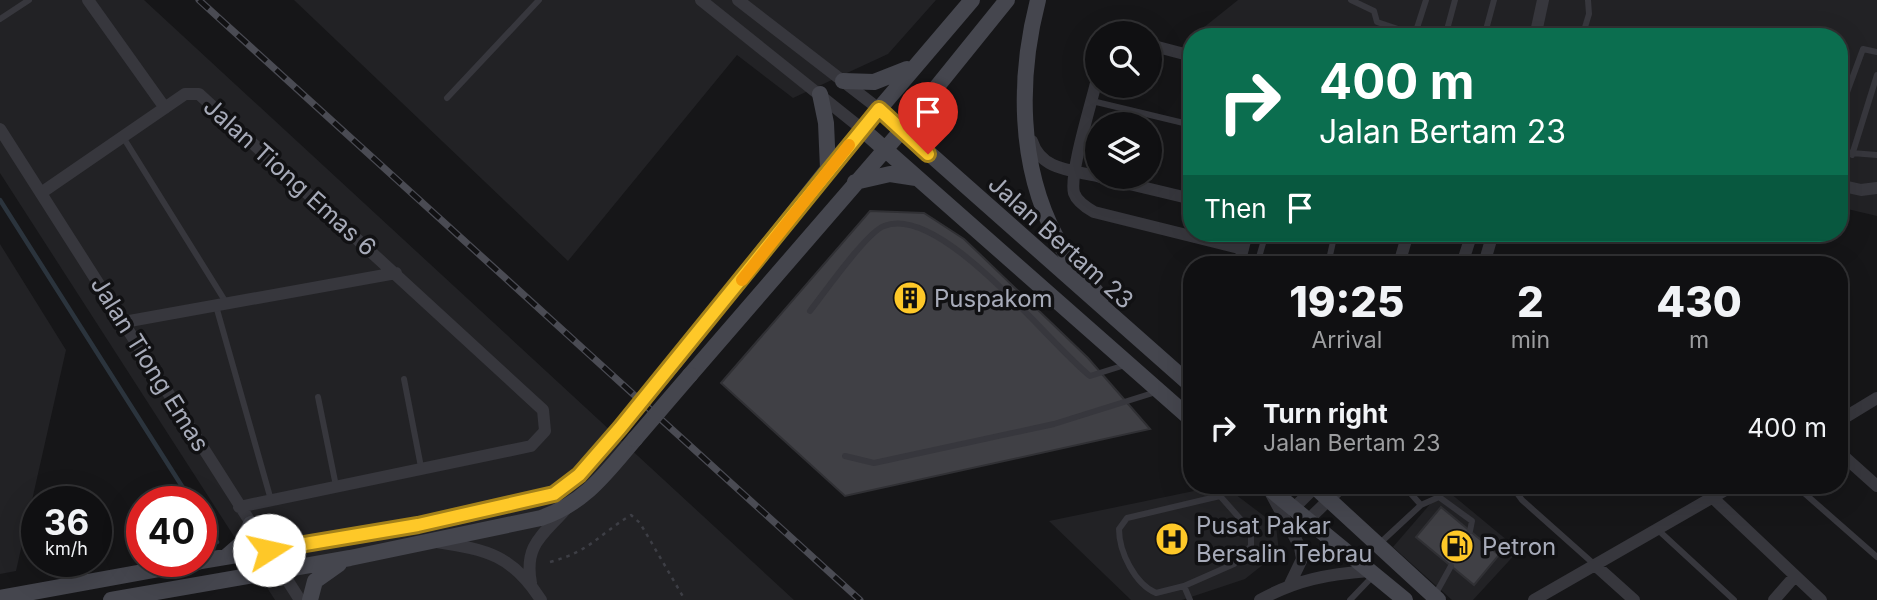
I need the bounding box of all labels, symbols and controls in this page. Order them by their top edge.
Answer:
map controls [1085,21,1162,189]
button: search [1085,21,1162,98]
text: 400 m [1319,52,1475,111]
icon: right [1204,56,1295,147]
pin [898,82,958,154]
street label: Jalan Tiong Emas 6 [198,92,382,262]
icon: arrive [909,93,947,131]
button: layers [1085,112,1162,189]
text: Jalan Bertam 23 [1319,112,1566,151]
street label: Jalan Bertam 23 [982,169,1140,315]
icon: arrive [1281,189,1319,227]
text: Then [1204,193,1267,224]
street label: Jalan Tiong Emas [85,271,215,457]
text: 19:25 [1289,276,1405,327]
text: 2 [1517,276,1544,327]
text: 430 [1656,276,1742,327]
building icon: Puspakom [891,279,929,317]
place label: Puspakom [934,284,1053,313]
text: Arrival [1311,326,1382,354]
text: min [1511,326,1550,354]
text: m [1689,326,1709,354]
text: Turn right [1263,398,1388,429]
icon: right [1204,409,1242,447]
text: 400 m [1747,412,1827,443]
text: Jalan Bertam 23 [1263,429,1440,457]
speed limit sign: 40 [126,486,217,577]
text: 36 [44,501,89,543]
place label: Pusat Pakar Bersalin Tebrau [1196,511,1372,568]
position arrow [232,513,306,587]
hospital icon: Pusat Pakar Bersalin Tebrau [1153,520,1191,558]
fuel station icon: Petron [1438,527,1476,565]
place label: Petron [1482,532,1556,561]
text: km/h [45,538,88,559]

